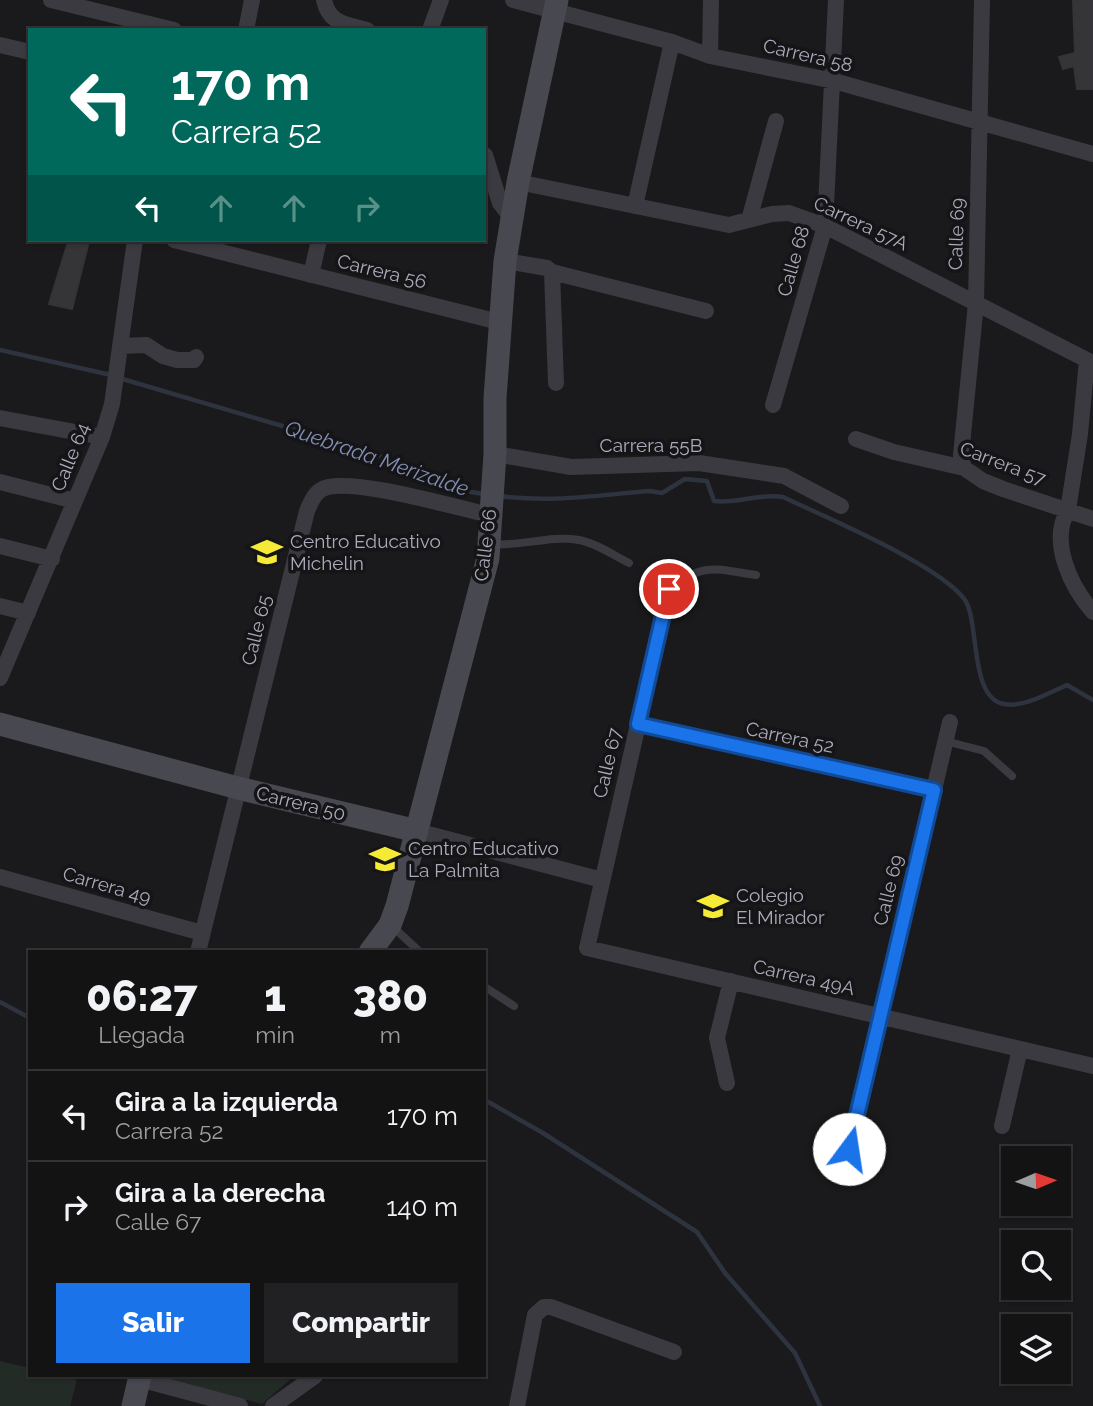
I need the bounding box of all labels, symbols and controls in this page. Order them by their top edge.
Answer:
street label: Carrera 58 [761,34,855,76]
text: 170 m [171,54,310,111]
icon: left [56,56,147,147]
text: Carrera 52 [171,113,322,150]
icon: left [129,189,167,227]
icon: ahead [202,189,240,227]
icon: ahead [275,189,313,227]
icon: right [348,189,386,227]
street label: Carrera 57A [810,192,912,255]
street label: Calle 69 [944,197,968,271]
street label: Calle 68 [772,223,814,299]
street label: Carrera 56 [335,249,429,293]
water label: Quebrada Merizalde [282,415,472,501]
street label: Calle 64 [46,420,94,494]
street label: Carrera 55B [600,434,702,456]
street label: Carrera 57 [957,437,1049,489]
street label: Calle 66 [470,508,500,582]
place label: Centro Educativo Michelin [290,530,441,574]
school or university icon: Centro Educativo Michelin [250,535,284,569]
pin [639,559,699,619]
icon: arrive [650,570,688,608]
street label: Calle 65 [237,593,275,667]
street label: Carrera 52 [744,717,836,757]
street label: Calle 67 [588,726,626,800]
street label: Carrera 50 [254,781,348,825]
place label: Centro Educativo La Palmita [408,837,559,881]
school or university icon: Centro Educativo La Palmita [368,842,402,876]
street label: Calle 69 [869,852,907,928]
street label: Carrera 49 [60,862,154,908]
place label: Colegio El Mirador [736,884,825,928]
school or university icon: Colegio El Mirador [696,889,730,923]
street label: Carrera 49A [751,955,857,999]
text: 06:27 [86,972,197,1021]
text: 1 [264,972,286,1021]
text: 380 [353,972,428,1021]
text: Llegada [98,1021,185,1048]
text: min [255,1021,295,1048]
text: m [380,1021,401,1048]
text: Gira a la izquierda [115,1087,338,1117]
icon: left [56,1097,94,1135]
text: 170 m [387,1101,458,1131]
position arrow [812,1112,886,1186]
text: Carrera 52 [115,1117,224,1144]
north arrow [1001,1146,1071,1216]
map controls [1001,1146,1071,1384]
text: Gira a la derecha [115,1178,325,1208]
icon: right [56,1188,94,1226]
text: 140 m [386,1192,458,1222]
text: Calle 67 [115,1208,201,1235]
button: search [1001,1230,1071,1300]
button: Salir [56,1283,250,1363]
button: Compartir [264,1283,458,1363]
button: layers [1001,1314,1071,1384]

